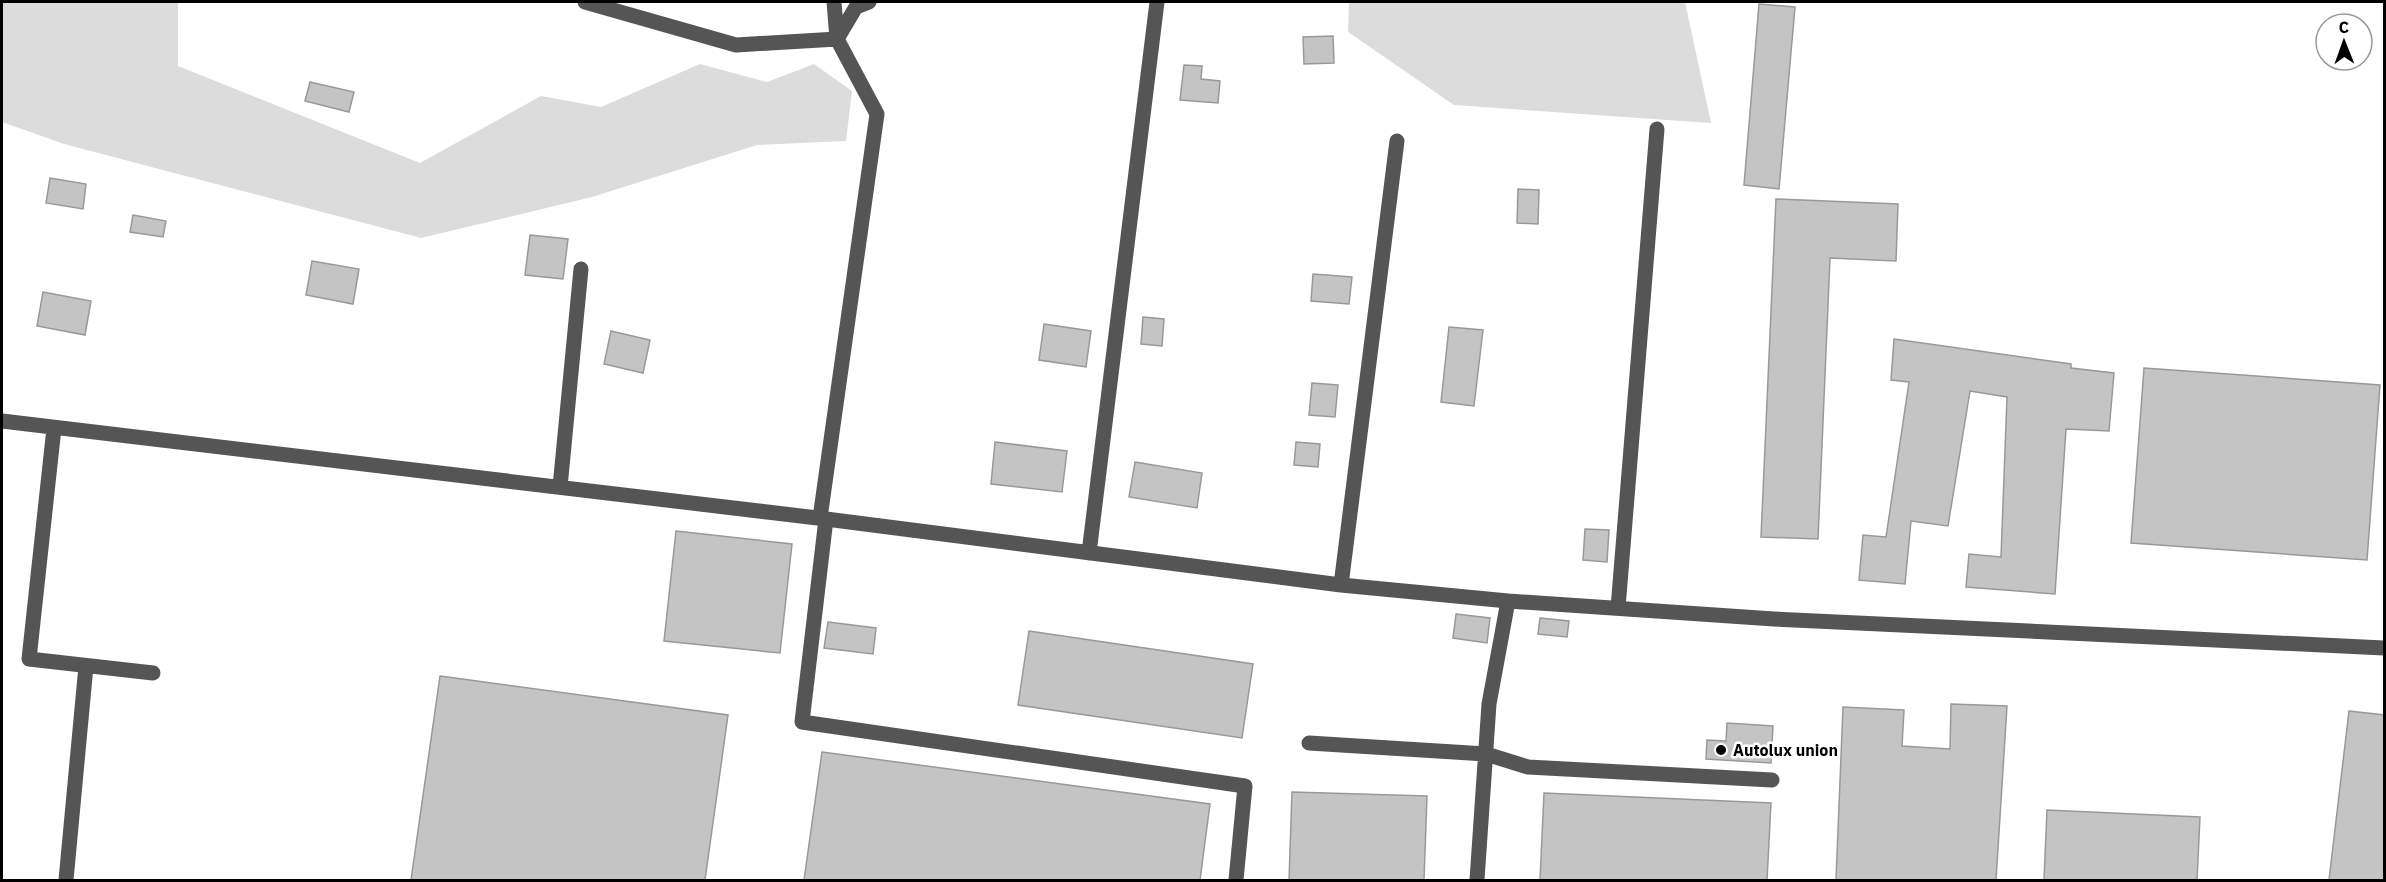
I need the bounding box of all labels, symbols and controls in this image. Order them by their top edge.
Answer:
north arrow [2314,12,2374,72]
text: С [2338,17,2349,37]
place label: Autolux union [1733,740,1838,760]
marker: Autolux union [1714,743,1728,757]

